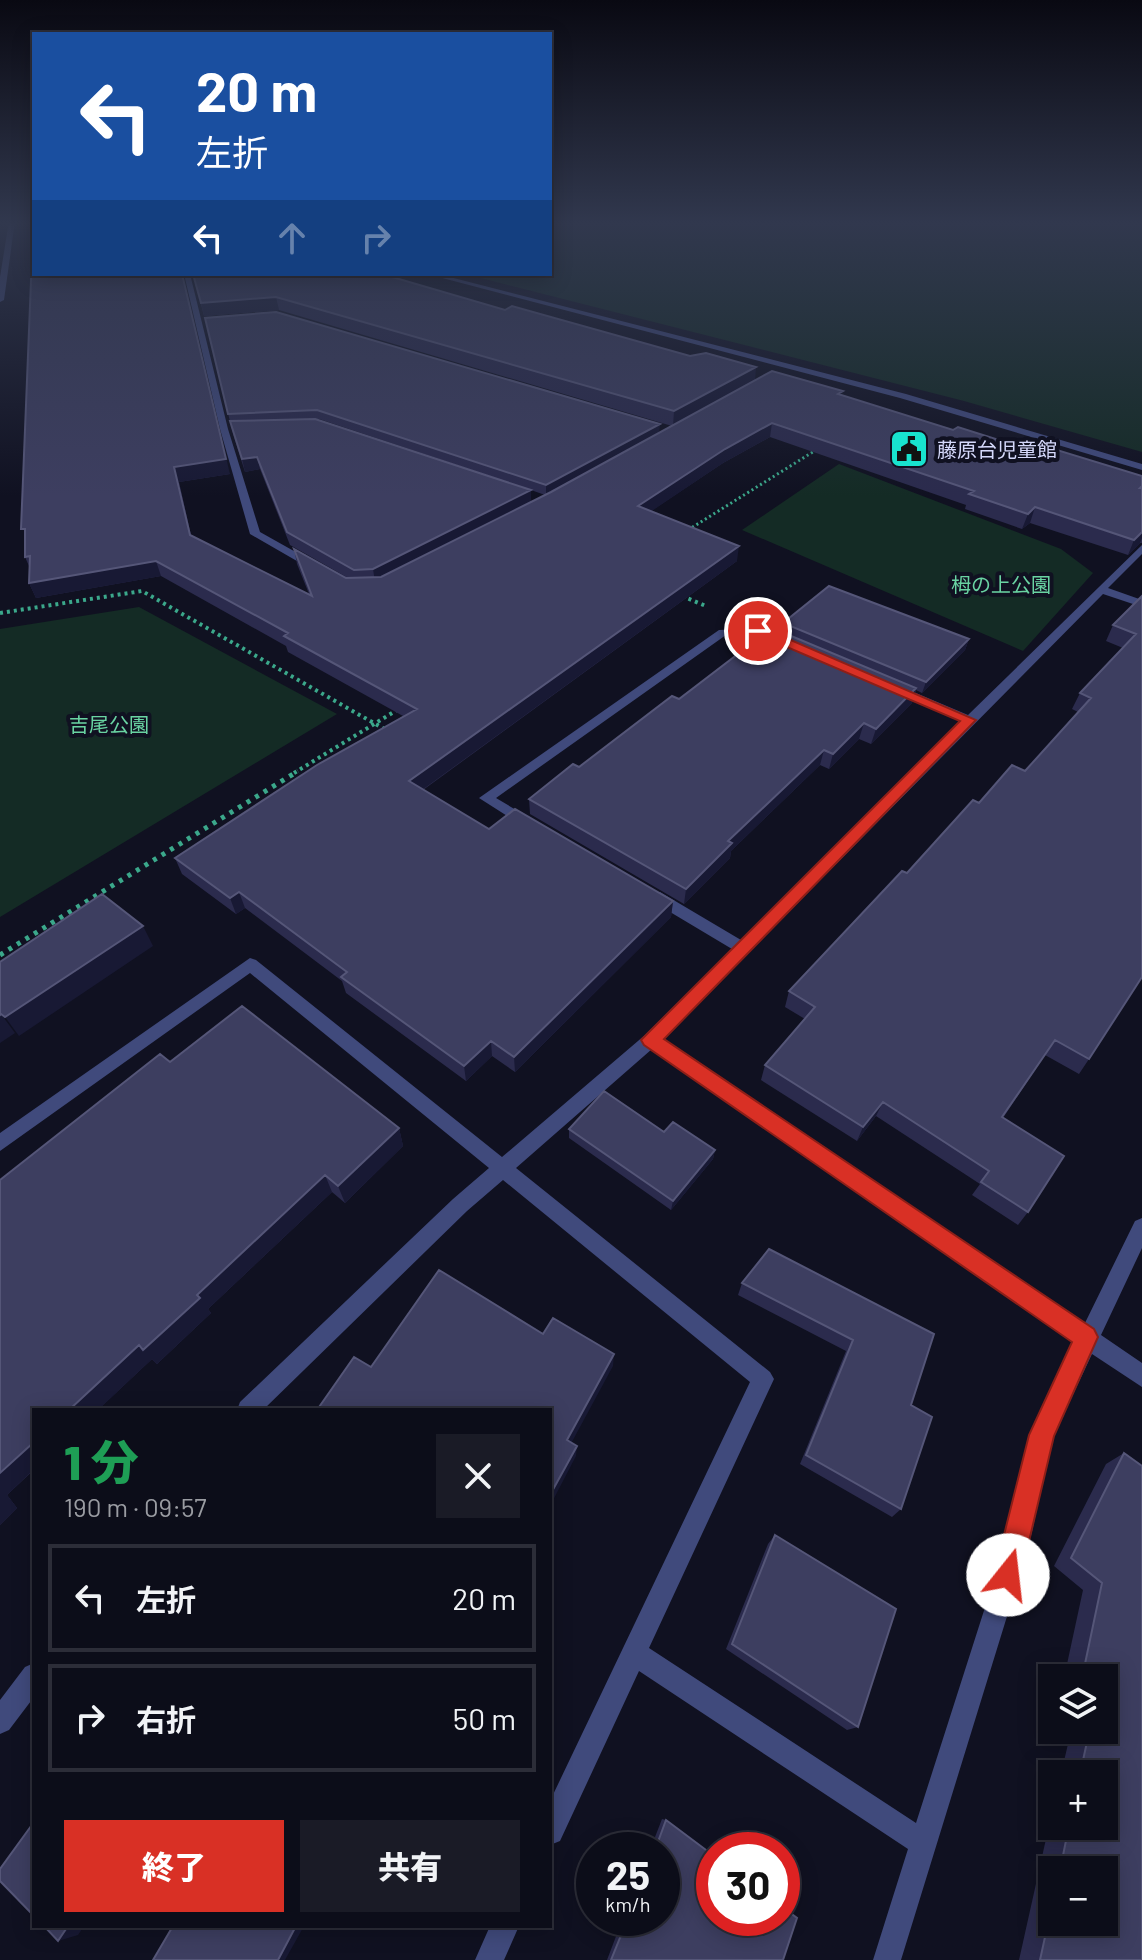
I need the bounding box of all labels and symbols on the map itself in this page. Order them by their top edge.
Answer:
public building icon: 藤原台児童館 [888,428,930,470]
place label: 藤原台児童館 [937,437,1057,461]
park label: 栂の上公園 [951,572,1051,596]
pin [724,597,792,665]
park label: 吉尾公園 [69,712,149,736]
position arrow [966,1533,1050,1617]
speed limit sign: 30 [696,1832,800,1936]

